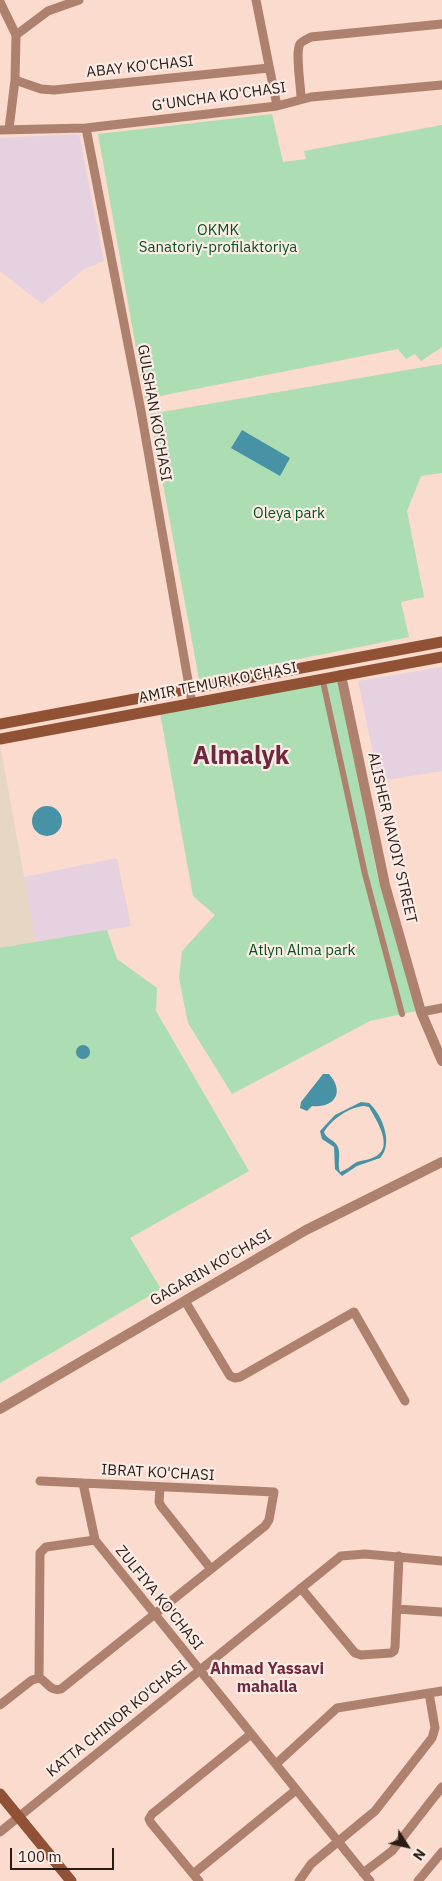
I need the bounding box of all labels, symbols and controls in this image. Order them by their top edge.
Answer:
street label: ABAY KO'CHASI [85,52,195,82]
street label: G‘UNCHA KO'CHASI [151,79,287,115]
park label: OKMK Sanatoriy-profilaktoriya [139,222,297,257]
street label: GULSHAN KO'CHASI [133,343,175,483]
park label: Oleya park [253,505,325,523]
street label: AMIR TEMUR KO'CHASI [137,659,299,707]
district label: Almalyk [193,742,289,772]
street label: ALISHER NAVOIY STREET [364,751,420,925]
park label: Atlyn Alma park [249,942,355,960]
street label: GAGARIN KO'CHASI [147,1226,275,1310]
street label: IBRAT KO'CHASI [101,1461,215,1485]
street label: ZULFIYA KO'CHASI [111,1542,207,1654]
street label: KATTA CHINOR KO'CHASI [43,1657,191,1781]
district label: Ahmad Yassavi mahalla [210,1659,324,1697]
north arrow [382,1821,432,1871]
scale bar [12,1838,116,1870]
text: N [409,1845,430,1864]
text: 100 m [18,1847,62,1866]

